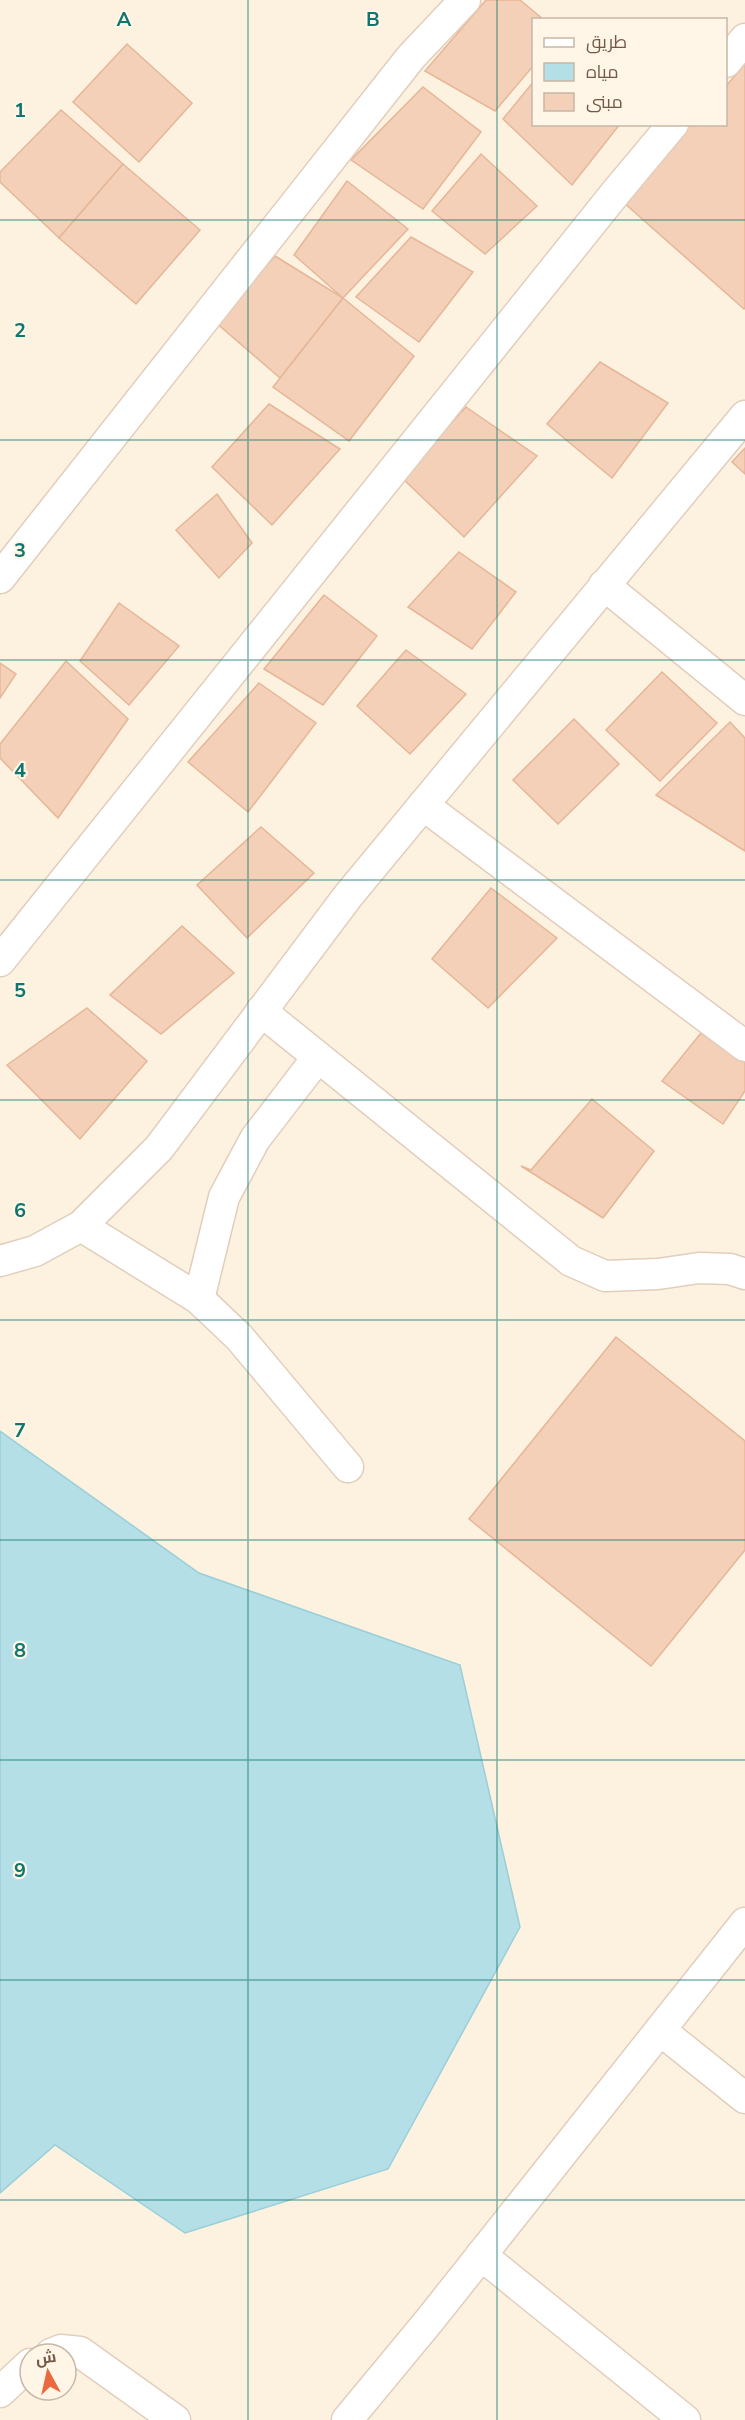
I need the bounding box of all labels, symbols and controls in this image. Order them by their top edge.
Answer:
text: A [117,6,132,33]
text: B [366,6,380,33]
legend [532,18,727,126]
text: طريق [586,30,627,54]
text: مياه [586,60,619,84]
text: مبنى [586,90,623,114]
text: 1 [14,97,26,124]
text: 2 [14,317,26,344]
text: 3 [14,537,26,564]
text: 4 [14,757,26,784]
text: 5 [14,977,26,1004]
text: 6 [14,1197,26,1224]
text: 7 [14,1417,26,1444]
text: 8 [14,1637,26,1664]
text: 9 [14,1857,26,1884]
north arrow [18,2342,78,2402]
text: ش [34,2346,58,2370]

